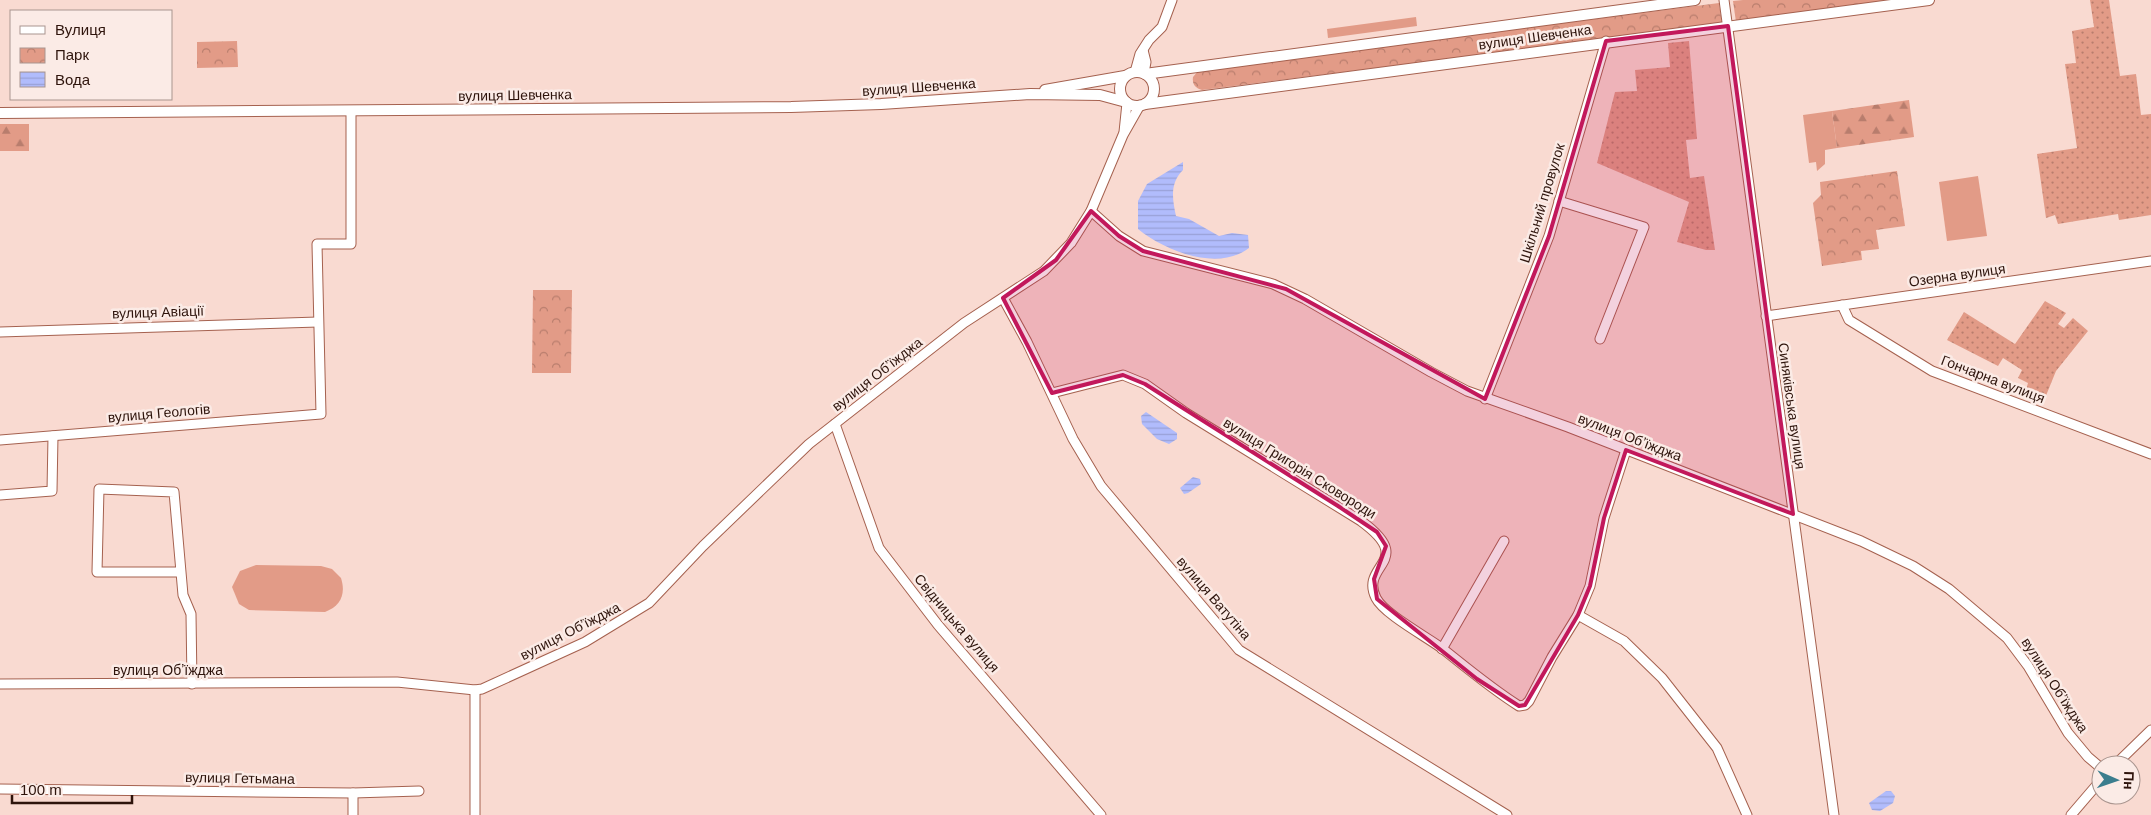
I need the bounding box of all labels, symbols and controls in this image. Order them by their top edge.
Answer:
legend [10,10,172,100]
text: Вулиця [55,21,106,38]
street label: вулиця Шевченка [1478,21,1593,53]
text: Парк [55,46,89,63]
text: Вода [55,71,91,88]
street label: вулиця Шевченка [862,75,977,99]
street label: вулиця Шевченка [458,86,572,104]
street label: Шкільний провулок [1516,141,1568,265]
street label: Озерна вулиця [1908,260,2006,290]
street label: вулиця Авіації [112,302,204,322]
street label: вулиця Обʼїжджа [829,334,925,414]
street label: Синяківська вулиця [1775,342,1809,470]
street label: Гончарна вулиця [1939,352,2047,406]
street label: вулиця Геологів [107,401,211,425]
street label: вулиця Обʼїжджа [1576,410,1684,464]
street label: вулиця Григорія Сковороди [1221,414,1379,522]
street label: вулиця Ватутіна [1174,553,1255,643]
street label: Свідницька вулиця [911,571,1003,675]
street label: вулиця Обʼїжджа [517,599,623,663]
street label: вулиця Обʼїжджа [2018,635,2092,736]
street label: вулиця Обʼїжджа [113,662,223,678]
north arrow [2091,755,2141,805]
street label: вулиця Гетьмана [185,769,295,787]
text: Пн [2121,771,2137,790]
scale bar [12,772,132,804]
text: 100 m [20,781,62,798]

